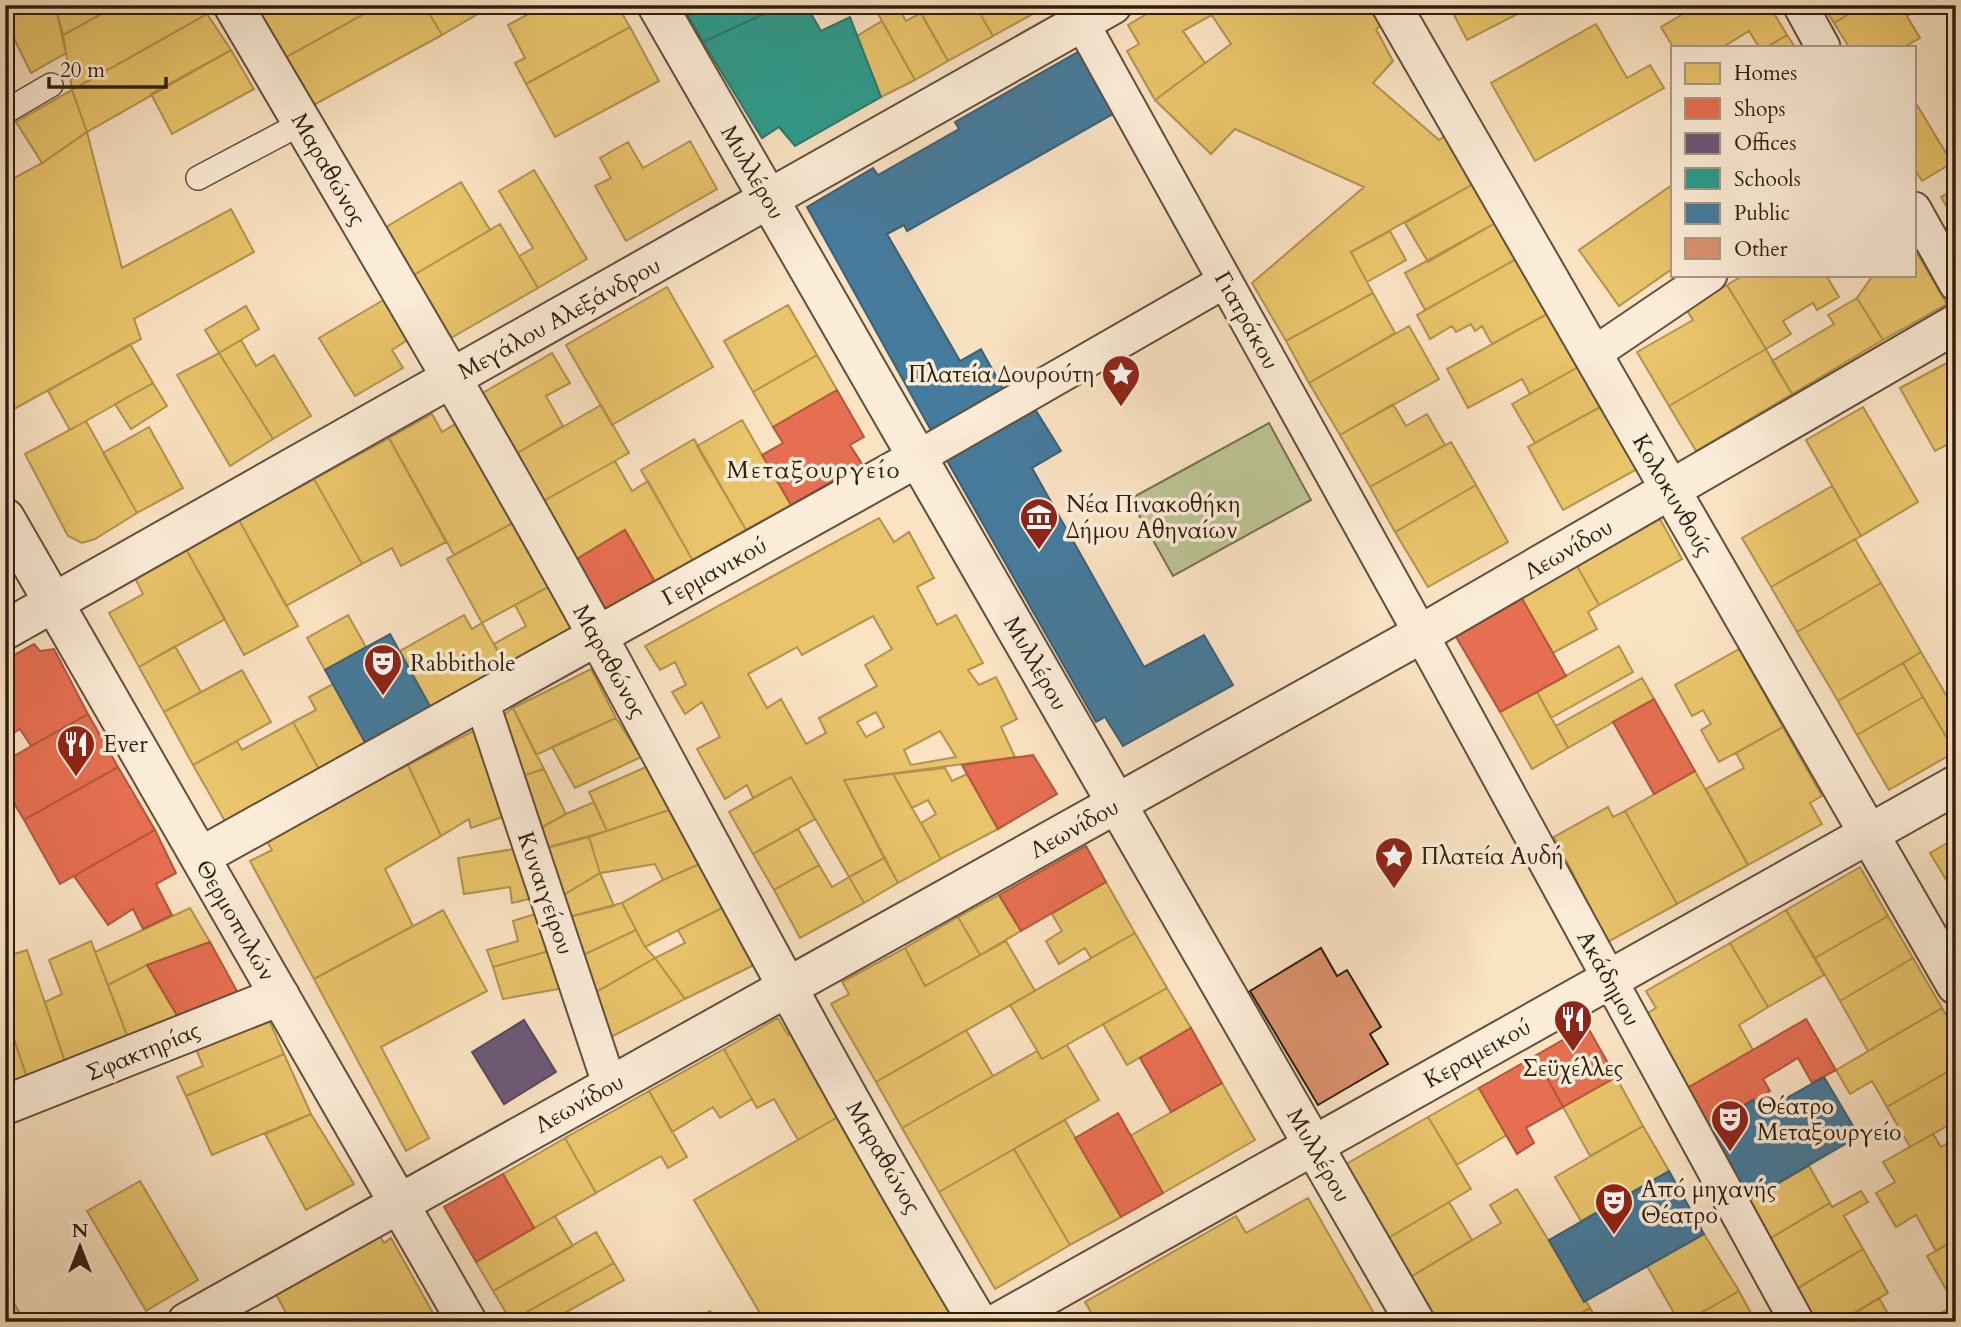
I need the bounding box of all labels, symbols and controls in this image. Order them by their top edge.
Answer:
scale bar [49,46,166,90]
legend [1671,46,1916,276]
text: 20 m [60,56,105,85]
text: Homes [1734,59,1797,88]
text: Shops [1734,95,1786,124]
street label: Μαραθώνος [284,107,373,231]
street label: Μυλλέρου [713,120,792,225]
text: Offices [1734,129,1796,158]
text: Schools [1734,165,1801,194]
text: Public [1734,199,1790,228]
text: Other [1734,235,1788,264]
street label: Μεγάλου Αλεξάνδρου [452,250,666,387]
street label: Γιατράκου [1207,266,1286,375]
place icon: Πλατεία Δουρούτη [1100,353,1142,408]
place label: Πλατεία Δουρούτη [908,359,1094,390]
street label: Κολοκυνθούς [1625,428,1720,562]
district label: Μεταξουργείο [727,454,901,487]
place label: Νέα Πινακοθήκη Δήμου Αθηναίων [1066,489,1240,546]
museum icon: Νέα Πινακοθήκη Δήμου Αθηναίων [1018,496,1060,551]
street label: Λεωνίδου [1518,512,1618,587]
street label: Γερμανικού [656,530,772,613]
street label: Μαραθώνος [566,599,654,724]
street label: Μυλλέρου [996,611,1075,716]
theatre icon: Rabbithole [362,642,404,697]
place label: Rabbithole [410,648,516,679]
restaurant icon: Ever [55,723,97,778]
place label: Ever [103,729,148,760]
street label: Λεωνίδου [1024,791,1125,866]
street label: Κυναιγείρου [510,828,581,959]
place icon: Πλατεία Αυδή [1373,835,1415,890]
place label: Πλατεία Αυδή [1421,841,1564,872]
street label: Θερμοπυλών [188,854,283,986]
street label: Ακάδημου [1570,925,1648,1032]
restaurant icon: Σεϋχέλλες [1552,998,1594,1053]
street label: Κεραμεικού [1418,1011,1536,1096]
street label: Σφακτηρίας [82,1015,205,1088]
place label: Σεϋχέλλες [1522,1053,1624,1084]
street label: Λεωνίδου [529,1066,630,1141]
place label: Θέατρο Μεταξουργείο [1757,1091,1902,1148]
street label: Μαραθώνος [839,1095,928,1219]
theatre icon: Θέατρο Μεταξουργείο [1709,1098,1751,1153]
street label: Μυλλέρου [1279,1103,1358,1208]
place label: Από μηχανής Θέατρο [1641,1174,1777,1231]
theatre icon: Από μηχανής Θέατρο [1593,1181,1635,1236]
north arrow [46,1212,116,1282]
text: N [72,1218,89,1244]

